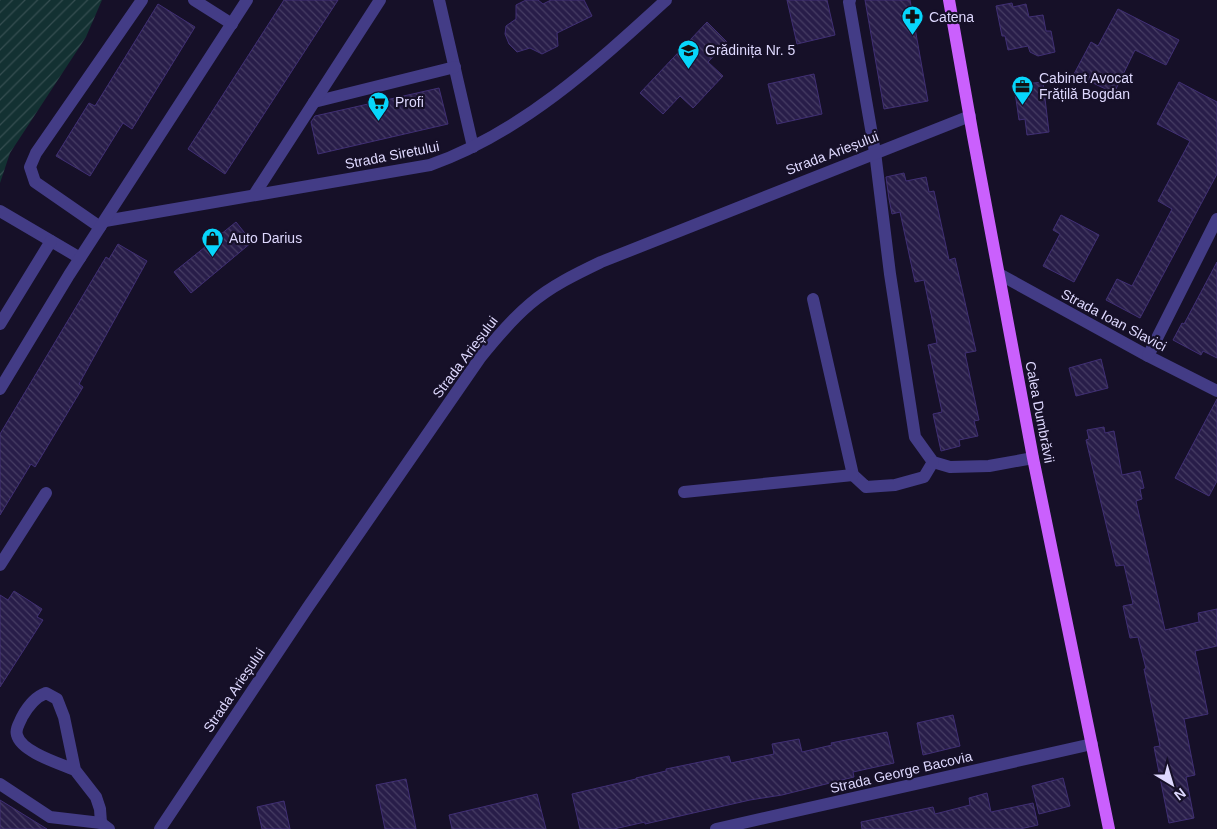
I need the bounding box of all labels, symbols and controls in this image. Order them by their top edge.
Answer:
pharmacy icon: Catena [901,5,925,36]
place label: Catena [929,9,974,25]
school or university icon: Grădinița Nr. 5 [677,38,701,69]
place label: Grădinița Nr. 5 [705,42,795,58]
place label: Cabinet Avocat Frățilă Bogdan [1039,70,1133,102]
office icon: Cabinet Avocat Frățilă Bogdan [1011,74,1035,105]
supermarket icon: Profi [367,90,391,121]
place label: Profi [395,94,424,110]
street label: Strada Arieșului [783,128,881,178]
street label: Strada Siretului [343,138,441,172]
shop icon: Auto Darius [201,226,225,257]
place label: Auto Darius [229,230,302,246]
street label: Strada Ioan Slavici [1059,286,1169,354]
street label: Strada Arieșului [429,313,501,401]
street label: Calea Dumbrăvii [1022,360,1058,464]
street label: Strada Arieșului [200,645,268,735]
street label: Strada George Bacovia [828,748,974,796]
north arrow [1147,759,1197,809]
text: N [1171,785,1189,804]

